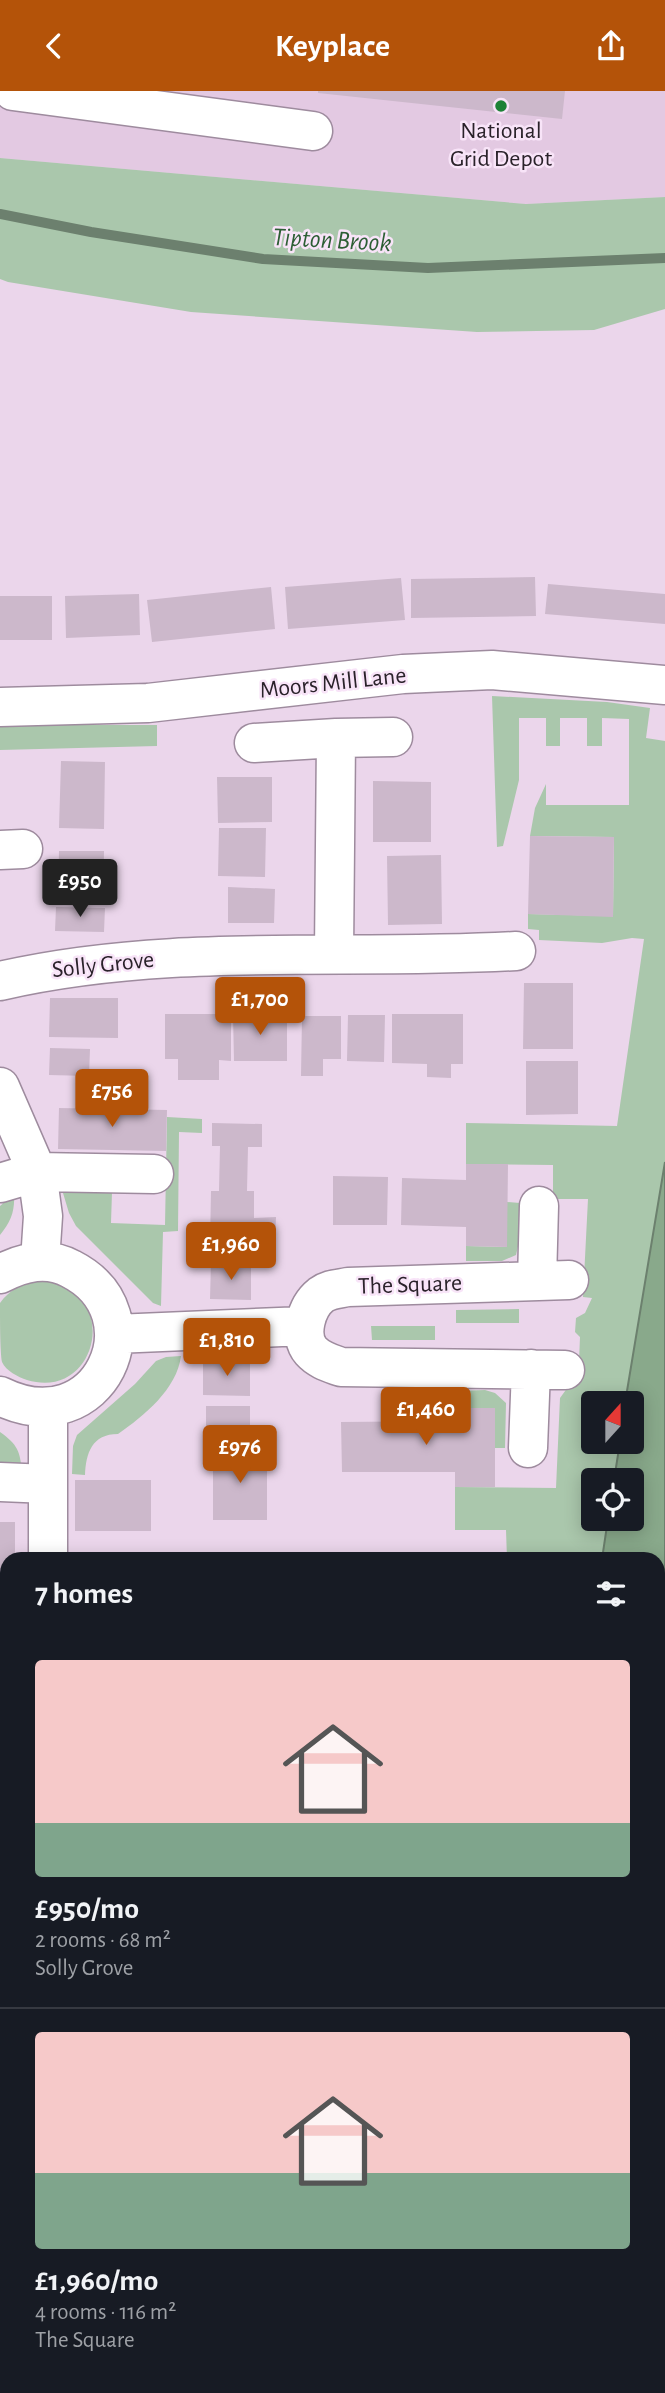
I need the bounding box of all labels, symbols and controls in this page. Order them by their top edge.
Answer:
icon: back [35,27,73,65]
icon: share [592,27,630,65]
text: Keyplace [275,30,390,62]
marker: National Grid Depot [493,98,509,114]
place label: National Grid Depot [450,119,552,171]
water label: Tipton Brook [272,224,392,256]
street label: Moors Mill Lane [259,663,407,703]
pin: £950 [39,859,121,919]
text: £950 [58,870,102,893]
street label: Solly Grove [51,948,155,982]
pin: £1,700 [203,977,317,1037]
text: £1,700 [231,988,289,1011]
pin: £756 [71,1069,153,1129]
text: £756 [91,1080,133,1103]
pin: £1,960 [174,1223,288,1282]
text: £1,960 [202,1233,260,1256]
street label: The Square [358,1271,462,1299]
pin: £1,810 [170,1319,284,1378]
text: £1,810 [199,1329,255,1352]
pin: £1,460 [369,1387,483,1447]
north arrow [581,1391,644,1454]
map controls [581,1391,644,1531]
text: £1,460 [397,1398,455,1421]
pin: £976 [199,1425,281,1485]
text: £976 [219,1436,261,1459]
button: locate [581,1468,644,1531]
icon: filters [592,1575,630,1613]
text: 7 homes [35,1579,133,1609]
icon: home [270,1706,396,1832]
text: £950/mo [35,1894,139,1924]
text: 2 rooms · 68 m² [35,1929,171,1952]
text: Solly Grove [35,1957,133,1980]
icon: home [270,2078,396,2204]
text: £1,960/mo [35,2266,158,2296]
text: 4 rooms · 116 m² [35,2301,176,2324]
text: The Square [35,2329,135,2352]

